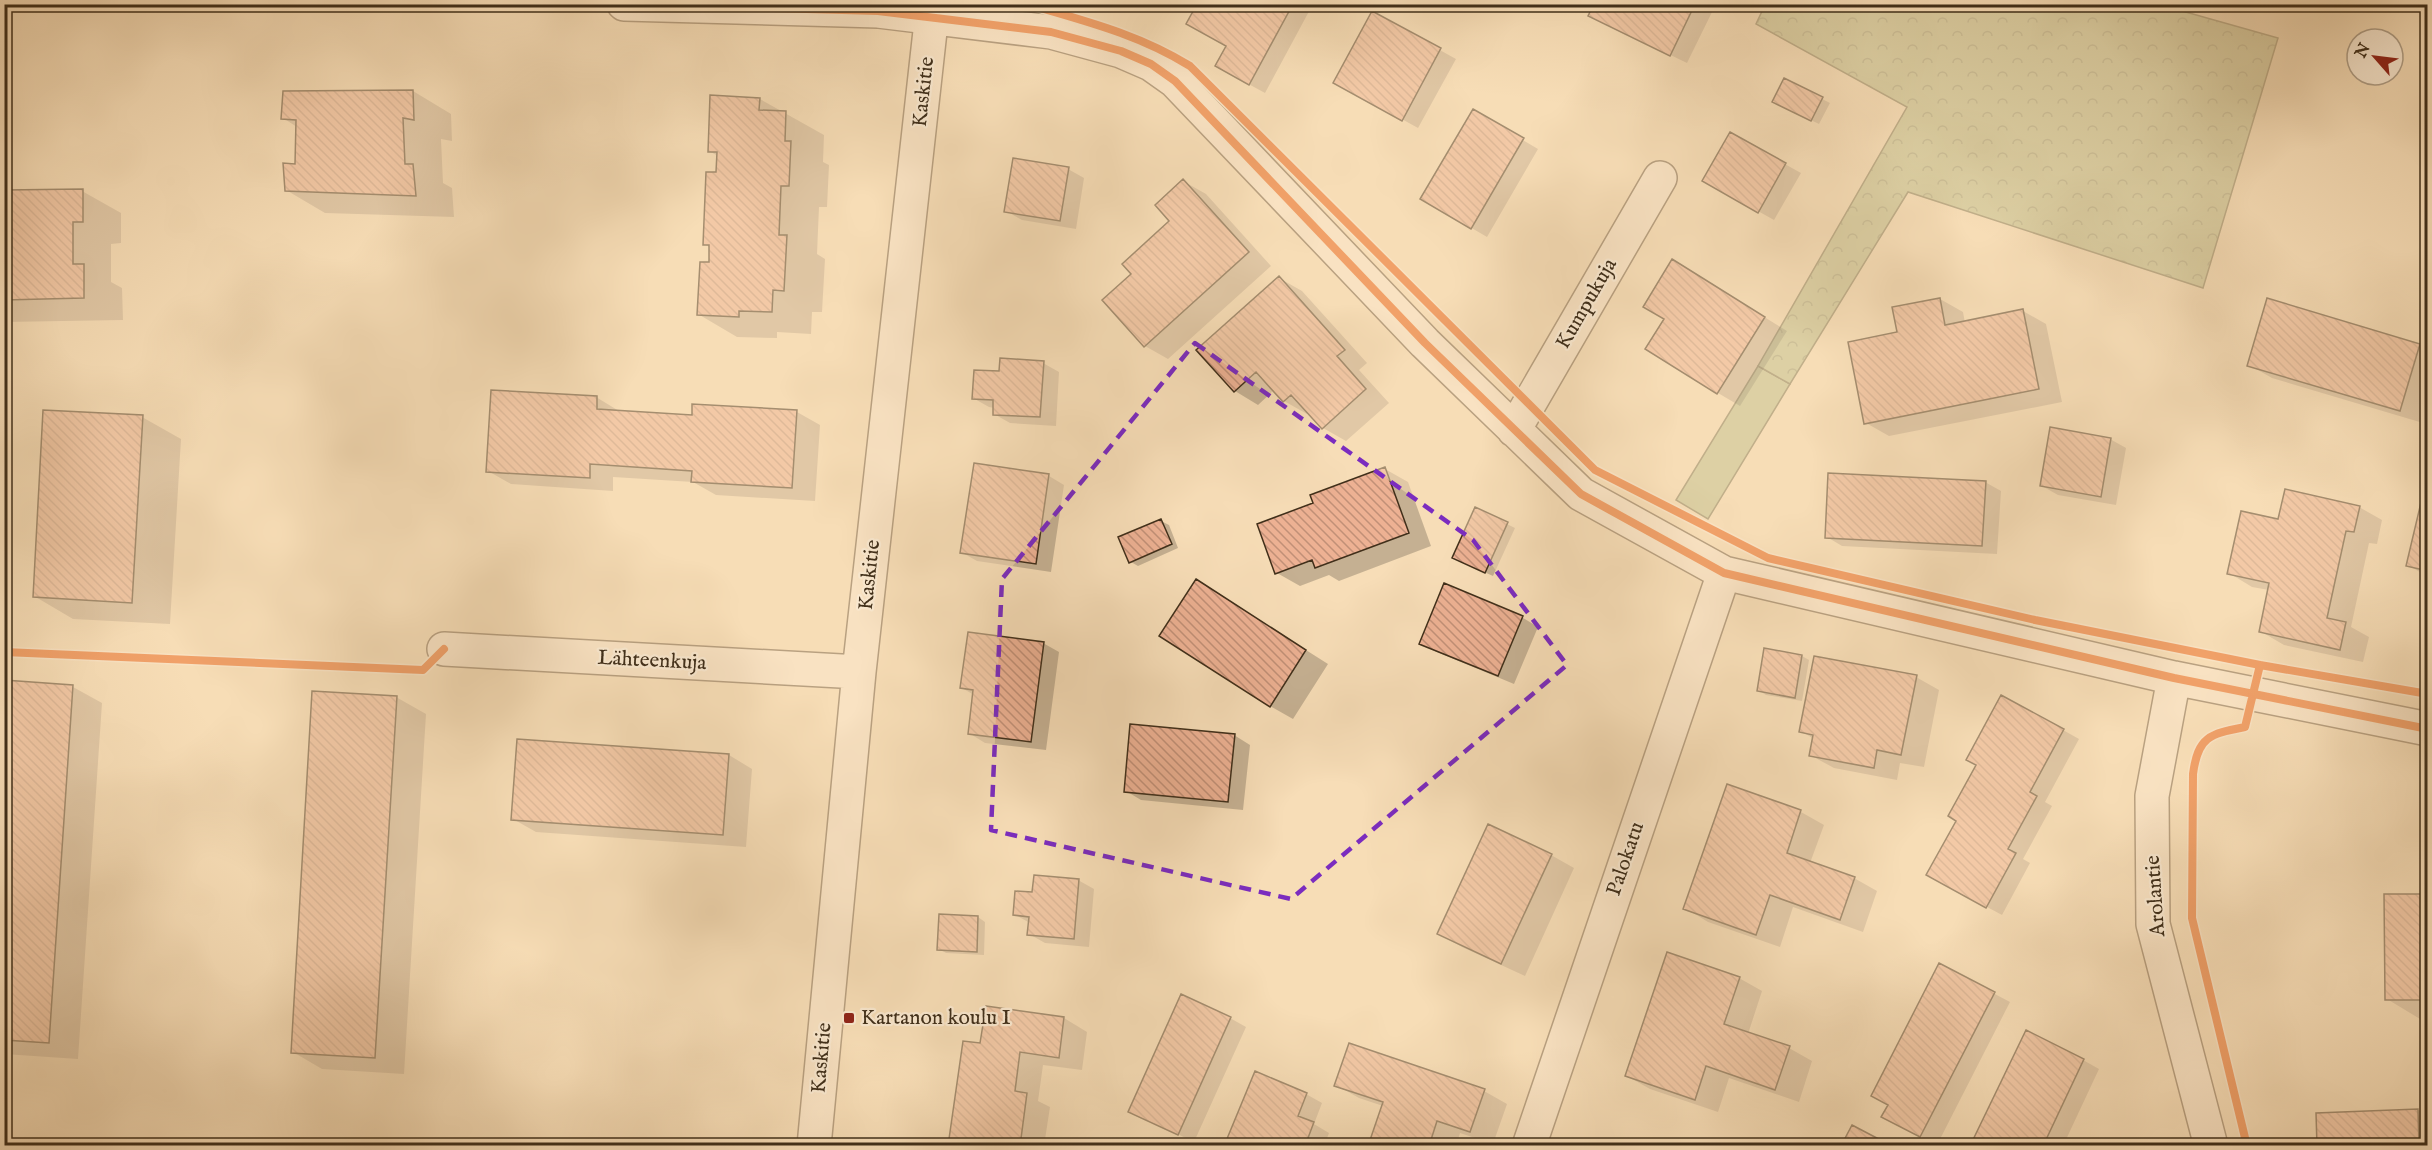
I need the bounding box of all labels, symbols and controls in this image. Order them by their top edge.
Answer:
north arrow [2345,27,2405,87]
text: N [2351,40,2376,63]
street label: Kaskitie [907,55,941,129]
street label: Kumpukuja [1550,253,1624,354]
street label: Kaskitie [853,538,887,612]
street label: Lähteenkuja [597,645,708,677]
street label: Palokatu [1601,818,1651,899]
street label: Arolantie [2140,854,2172,939]
place label: Kartanon koulu I [861,1005,1011,1032]
marker: Kartanon koulu I [842,1011,856,1025]
street label: Kaskitie [805,1021,839,1094]

